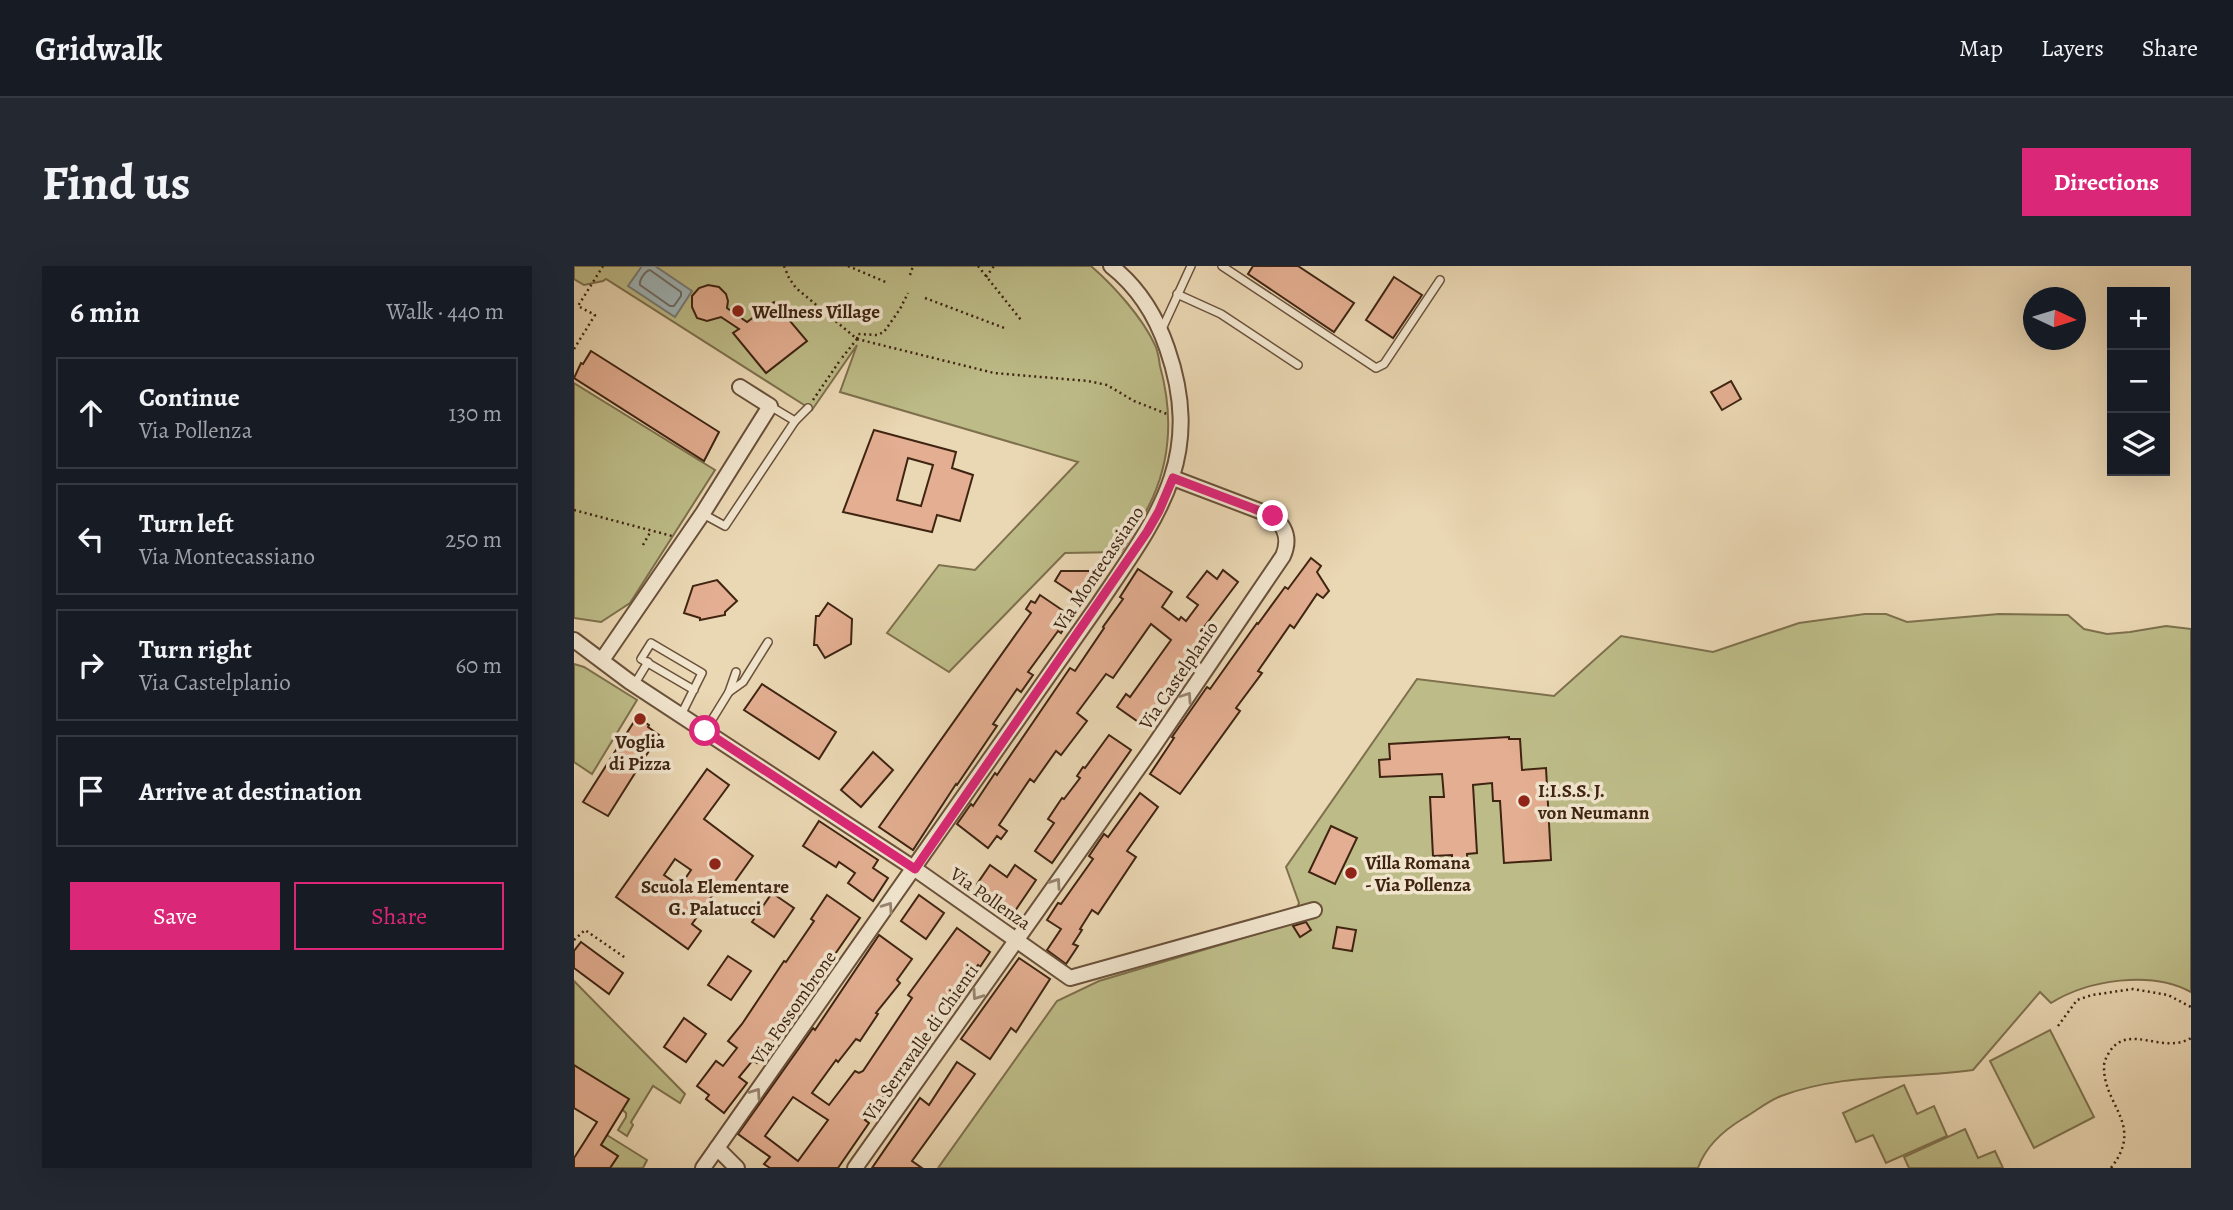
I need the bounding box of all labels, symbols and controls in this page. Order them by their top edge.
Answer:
text: Gridwalk [35,26,162,71]
text: Map [1959,32,2003,64]
text: Layers [2041,32,2104,64]
text: Share [2142,32,2198,64]
button: Directions [2022,148,2191,216]
text: Find us [42,149,190,216]
north arrow [2023,287,2086,350]
map controls [2107,287,2170,476]
button: + [2107,287,2170,350]
text: 6 min [70,292,140,332]
text: Walk · 440 m [386,296,504,327]
place label: Wellness Village [751,299,880,325]
marker: Wellness Village [730,303,746,319]
button: − [2107,350,2170,413]
text: Continue [139,380,240,415]
icon: ahead [72,394,110,432]
text: 130 m [449,398,502,429]
button: layers [2107,413,2170,476]
text: Via Pollenza [139,415,252,446]
route end [1257,500,1288,531]
street label: Via Montecassiano [1047,501,1150,637]
text: Turn left [139,506,234,541]
icon: left [72,520,110,558]
text: 250 m [445,524,502,555]
text: Via Montecassiano [139,541,315,572]
street label: Via Castelplanio [1132,616,1225,736]
text: Turn right [139,632,252,667]
icon: right [72,646,110,684]
text: 60 m [455,650,502,681]
text: Via Castelplanio [139,667,291,698]
one-way arrow [1178,692,1191,705]
marker: Voglia di Pizza [632,711,648,727]
route start [689,715,720,746]
place label: Voglia di Pizza [609,729,672,777]
icon: arrive [72,772,110,810]
text: Arrive at destination [139,774,362,809]
place label: I.I.S.S. J. von Neumann [1537,778,1650,826]
marker: I.I.S.S. J. von Neumann [1516,793,1532,809]
place label: Villa Romana - Via Pollenza [1364,850,1472,898]
marker: Scuola Elementare G. Palatucci [707,856,723,872]
street label: Via Pollenza [944,861,1036,936]
marker: Villa Romana - Via Pollenza [1343,865,1359,881]
place label: Scuola Elementare G. Palatucci [641,874,789,922]
one-way arrow [1048,878,1060,891]
button: Save [70,882,280,950]
button: Share [294,882,504,950]
one-way arrow [880,902,892,915]
street label: Via Fossombrone [745,946,843,1070]
street label: Via Serravalle di Chienti [856,959,985,1127]
one-way arrow [973,987,985,1000]
one-way arrow [748,1088,760,1101]

